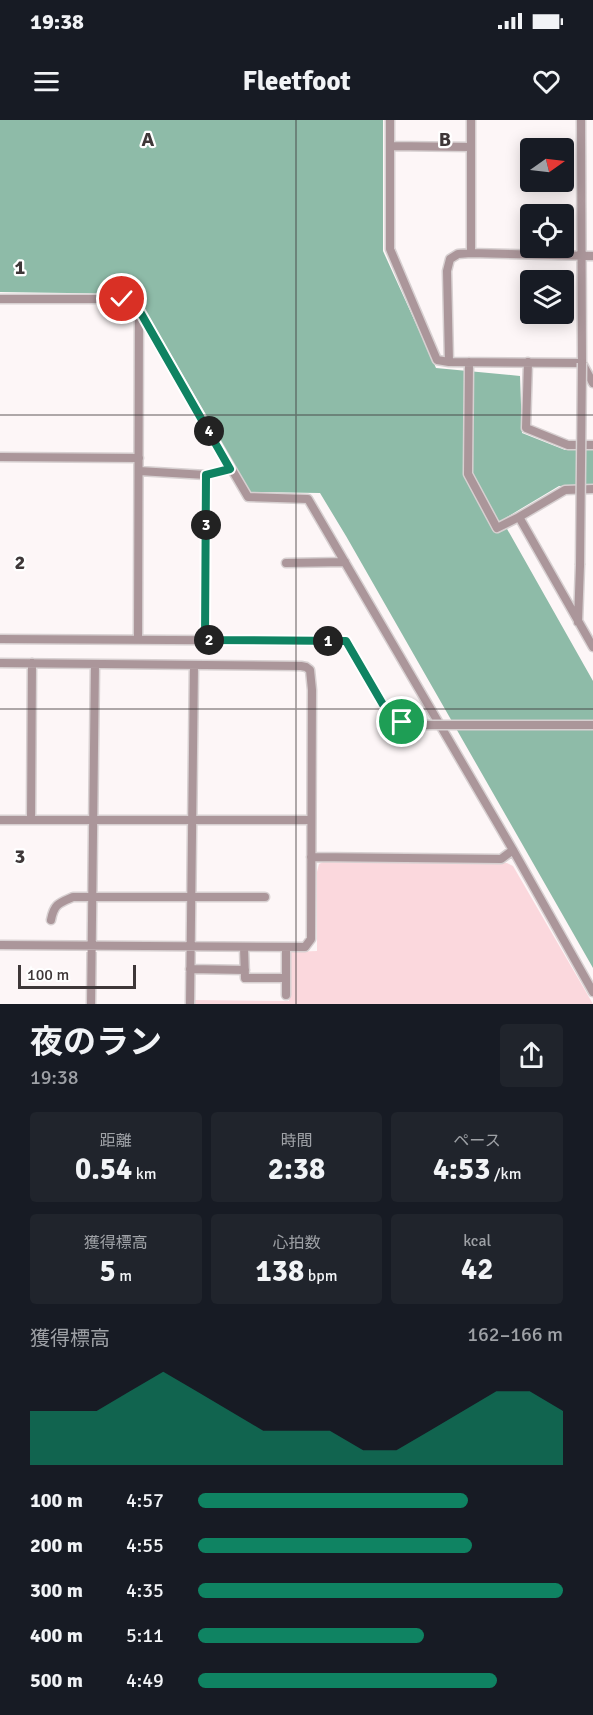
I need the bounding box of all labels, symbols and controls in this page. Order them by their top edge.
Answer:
text: 19:38 [30,8,84,35]
icon: menu [30,65,63,98]
text: Fleetfoot [242,65,351,98]
icon: heart [530,65,563,98]
text: A [142,127,155,152]
text: B [439,127,451,152]
north arrow [520,138,574,192]
map controls [520,138,574,324]
button: locate [520,204,574,258]
text: 1 [15,255,26,280]
button: layers [520,270,574,324]
pin [96,273,147,324]
icon: check [105,282,138,315]
pin: 4 [194,416,224,446]
text: 4 [205,421,213,441]
pin: 3 [191,510,221,540]
text: 3 [202,515,210,535]
text: 2 [15,550,25,575]
pin: 2 [194,625,224,655]
pin: 1 [313,626,343,656]
text: 2 [205,630,213,650]
text: 1 [324,631,332,651]
pin [376,696,427,747]
icon: arrive [385,705,418,738]
text: 3 [15,844,25,869]
scale bar [18,962,136,989]
text: 100 m [27,965,69,985]
text: 夜のラン [30,1022,162,1063]
button: share [500,1024,563,1087]
text: 19:38 [30,1065,79,1090]
text: 距離 [100,1131,132,1151]
text: 時間 [280,1131,313,1151]
text: ペース [454,1131,501,1151]
text: 0.54 [75,1151,132,1188]
text: 2:38 [268,1151,325,1188]
text: 4:53 [433,1151,490,1188]
text: km [132,1164,157,1184]
text: /km [490,1164,521,1184]
text: kcal [463,1231,491,1251]
text: 獲得標高 [84,1233,148,1253]
text: 心拍数 [272,1233,321,1253]
text: 42 [461,1251,493,1288]
text: 5 [100,1253,116,1290]
text: 138 [256,1253,304,1290]
text: m [116,1266,132,1286]
text: bpm [304,1266,337,1286]
text: 162–166 m [467,1322,563,1347]
text: 獲得標高 [30,1326,110,1351]
text: 100 m [30,1488,83,1513]
text: 4:57 [126,1488,164,1513]
text: 200 m [30,1533,83,1558]
text: 4:55 [126,1533,164,1558]
text: 300 m [30,1578,83,1603]
text: 4:35 [126,1578,164,1603]
text: 400 m [30,1623,83,1648]
text: 5:11 [126,1623,164,1648]
text: 500 m [30,1668,83,1693]
text: 4:49 [126,1668,164,1693]

